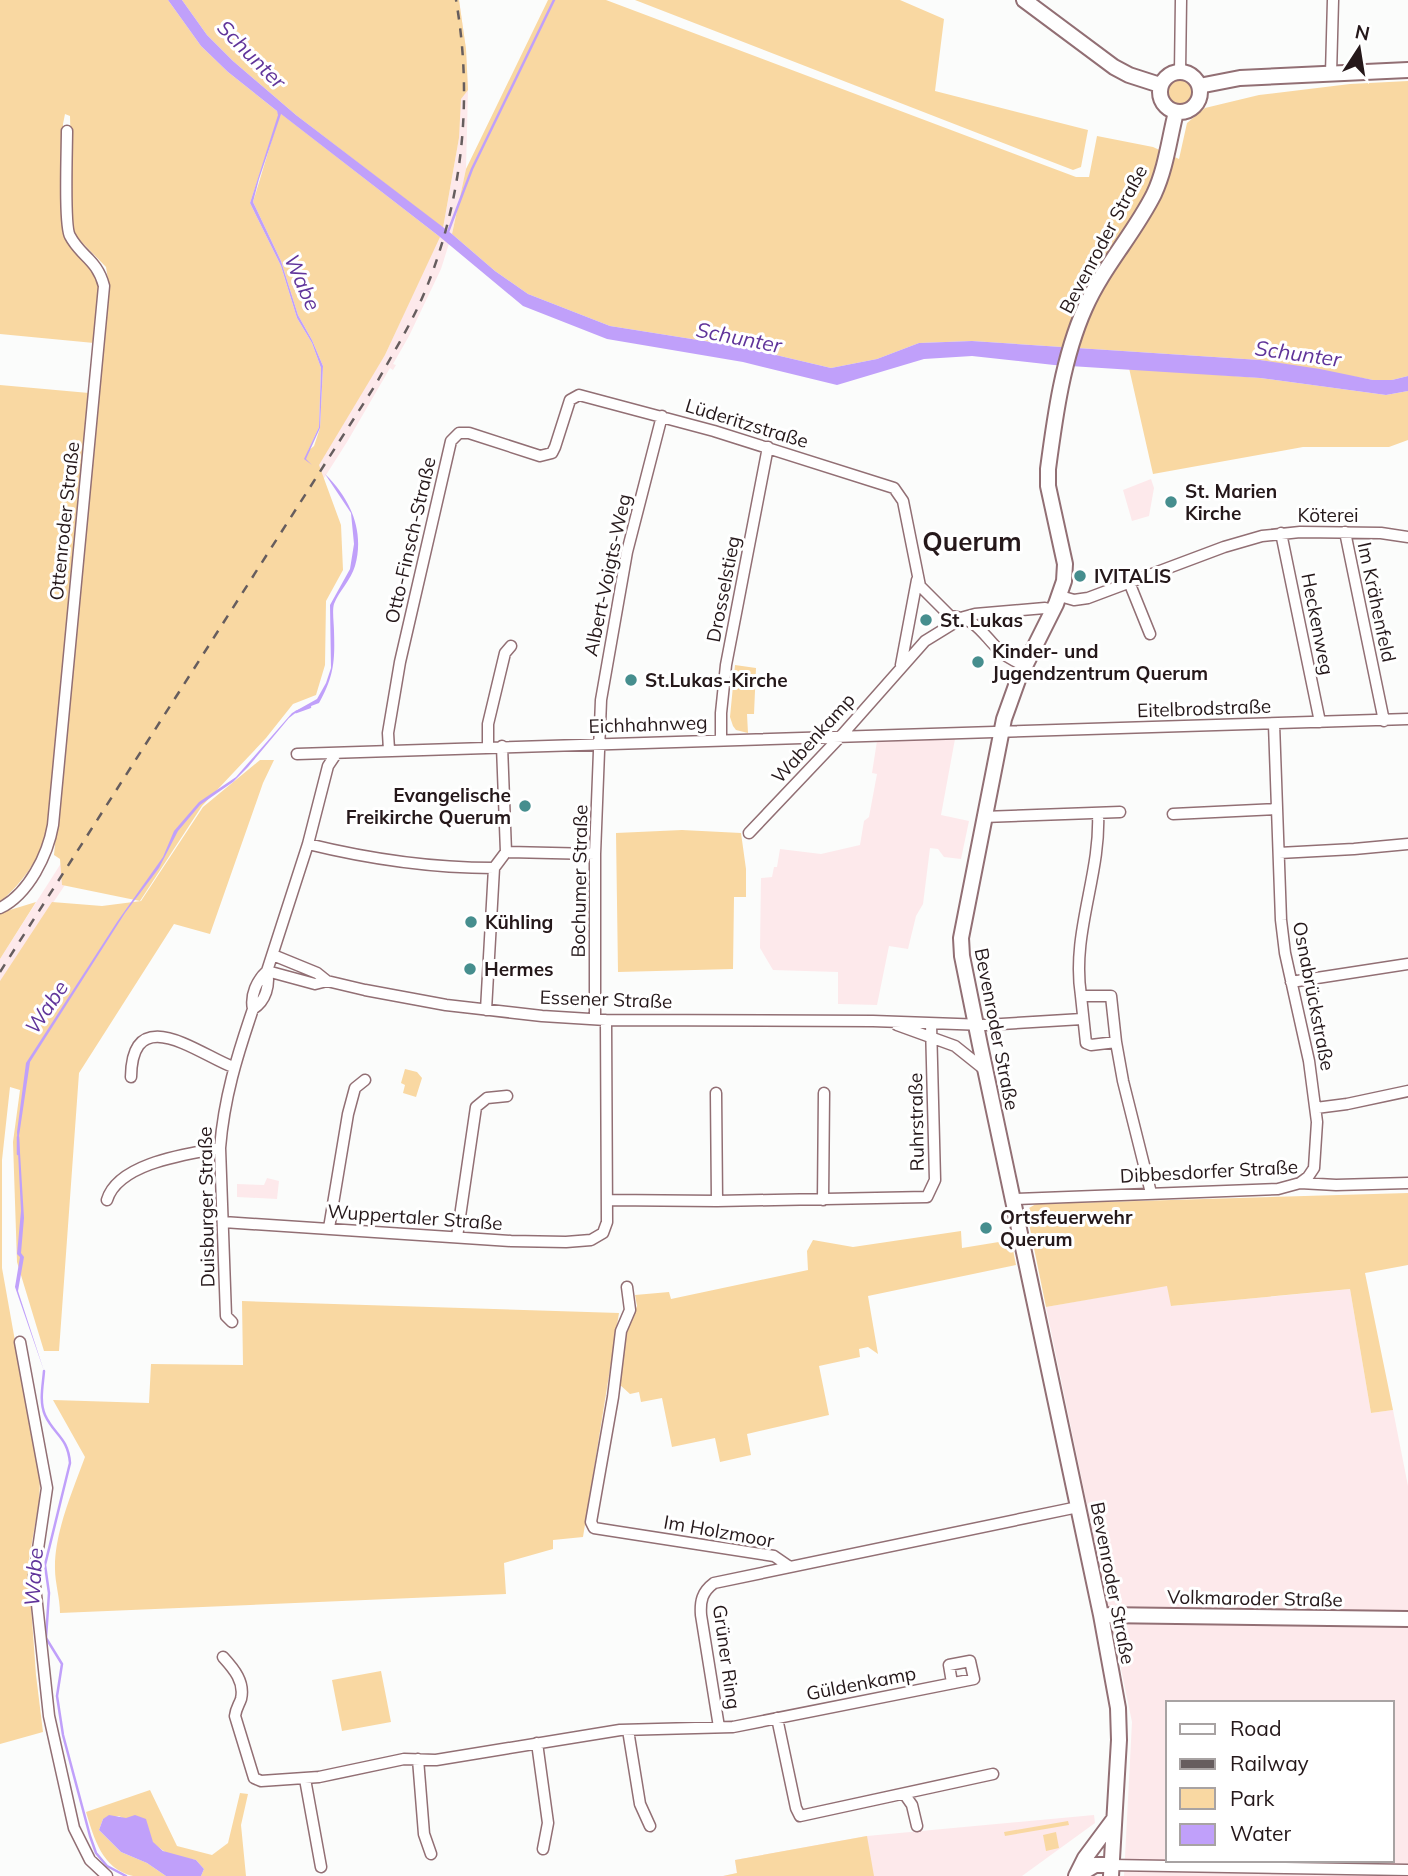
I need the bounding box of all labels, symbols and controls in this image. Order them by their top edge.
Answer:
water label: Schunter [212,14,293,95]
north arrow [1324,14,1394,84]
text: N [1353,19,1372,46]
street label: Bevenroder Straße [1054,161,1152,317]
water label: Wabe [279,250,327,314]
water label: Schunter [694,316,785,358]
water label: Schunter [1253,334,1344,372]
street label: Lüderitzstraße [683,393,811,453]
street label: Ottenroder Straße [44,441,84,601]
street label: Otto-Finsch-Straße [379,454,441,626]
place label: St. Marien Kirche [1185,479,1277,525]
street label: Albert-Voigts-Weg [578,492,636,658]
marker: St. Marien Kirche [1163,494,1179,510]
street label: Köterei [1297,503,1359,527]
district label: Querum [922,525,1022,558]
street label: Drosselstieg [701,534,745,644]
street label: Im Krähenfeld [1353,540,1401,664]
place label: IVITALIS [1094,564,1171,588]
marker: IVITALIS [1072,568,1088,584]
street label: Heckenweg [1296,571,1340,677]
place label: St. Lukas [940,608,1023,632]
marker: St. Lukas [918,612,934,628]
place label: Kinder- und Jugendzentrum Querum [992,639,1208,685]
marker: Kinder- und Jugendzentrum Querum [970,654,986,670]
place label: St.Lukas-Kirche [645,668,788,692]
marker: St.Lukas-Kirche [623,672,639,688]
street label: Wabenkamp [766,688,860,788]
street label: Eitelbrodstraße [1137,694,1271,722]
street label: Eichhahnweg [588,710,708,738]
place label: Evangelische Freikirche Querum [346,783,511,829]
marker: Evangelische Freikirche Querum [517,798,533,814]
street label: Bochumer Straße [566,804,592,958]
place label: Kühling [485,910,553,934]
marker: Kühling [463,914,479,930]
street label: Osnabrückstraße [1288,919,1340,1073]
street label: Bevenroder Straße [969,946,1025,1112]
place label: Hermes [484,957,554,981]
marker: Hermes [462,961,478,977]
water label: Wabe [19,975,73,1039]
street label: Essener Straße [539,985,673,1013]
street label: Ruhrstraße [903,1072,929,1172]
street label: Duisburger Straße [193,1126,219,1288]
street label: Dibbesdorfer Straße [1119,1154,1299,1188]
street label: Wuppertaler Straße [327,1199,503,1235]
place label: Ortsfeuerwehr Querum [1000,1205,1133,1251]
marker: Ortsfeuerwehr Querum [978,1220,994,1236]
street label: Bevenroder Straße [1085,1500,1141,1666]
street label: Im Holzmoor [662,1509,776,1553]
water label: Wabe [18,1547,48,1607]
street label: Volkmaroder Straße [1167,1584,1343,1612]
street label: Grüner Ring [708,1603,746,1711]
street label: Güldenkamp [804,1661,918,1705]
legend [1166,1701,1394,1862]
text: Road [1230,1715,1281,1741]
text: Railway [1230,1750,1309,1776]
text: Park [1230,1785,1274,1811]
text: Water [1230,1820,1291,1846]

